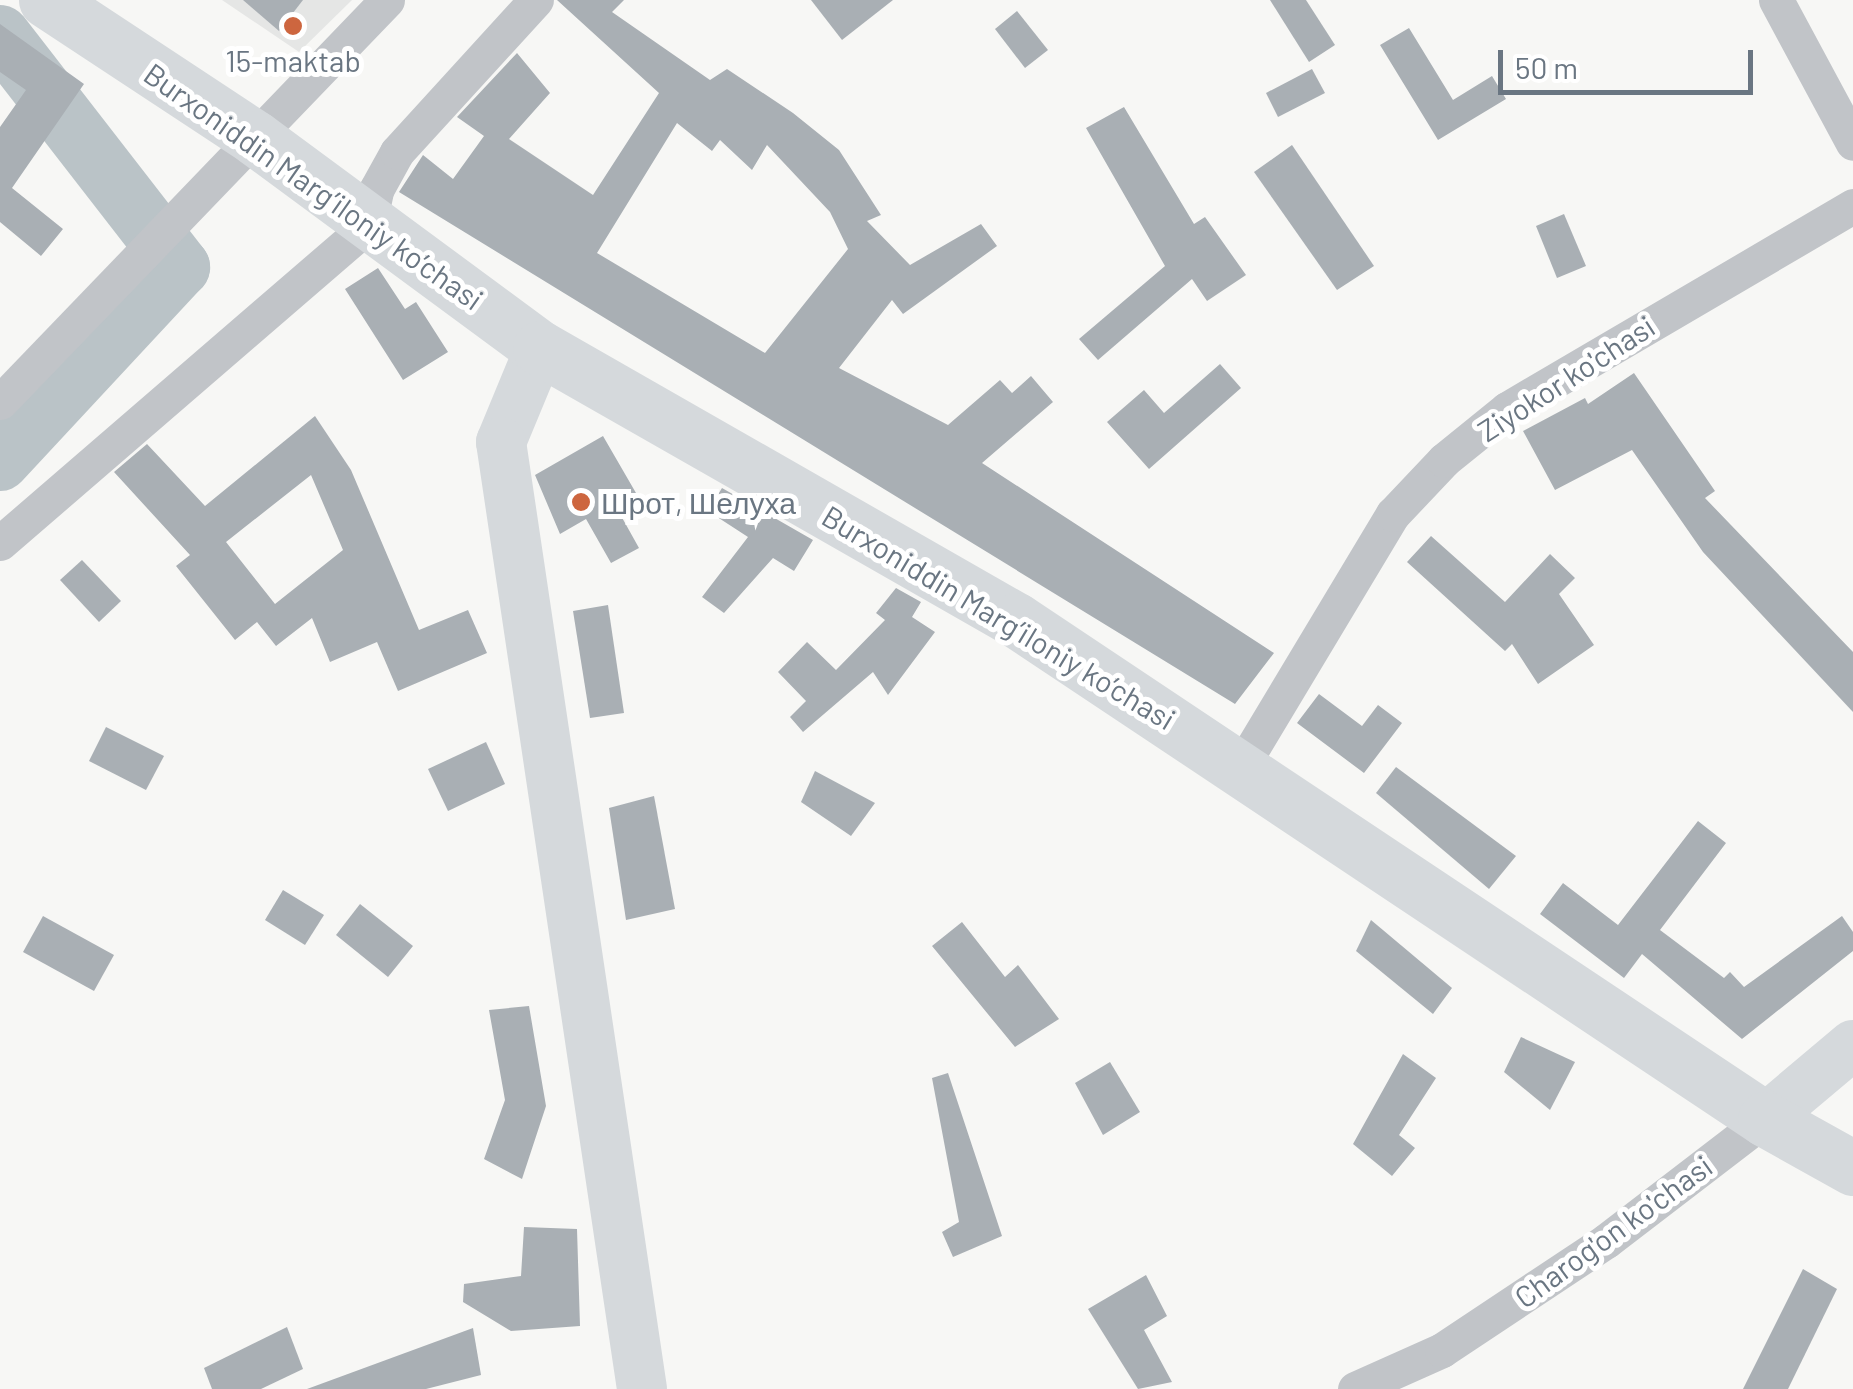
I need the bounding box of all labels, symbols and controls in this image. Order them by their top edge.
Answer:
marker: 15-maktab [282,15,304,37]
scale bar [1503,30,1758,92]
place label: 15-maktab [225,42,361,78]
text: 50 m [1515,49,1578,85]
street label: Burxoniddin Marg’iloniy ko’chasi [138,55,490,317]
street label: Ziyokor ko'chasi [1471,307,1661,449]
place label: Шрот, Шелуха [601,484,796,520]
marker: Шрот, Шелуха [570,491,592,513]
street label: Burxoniddin Marg’iloniy ko’chasi [816,497,1182,737]
street label: Charog'on ko'chasi [1507,1147,1719,1315]

